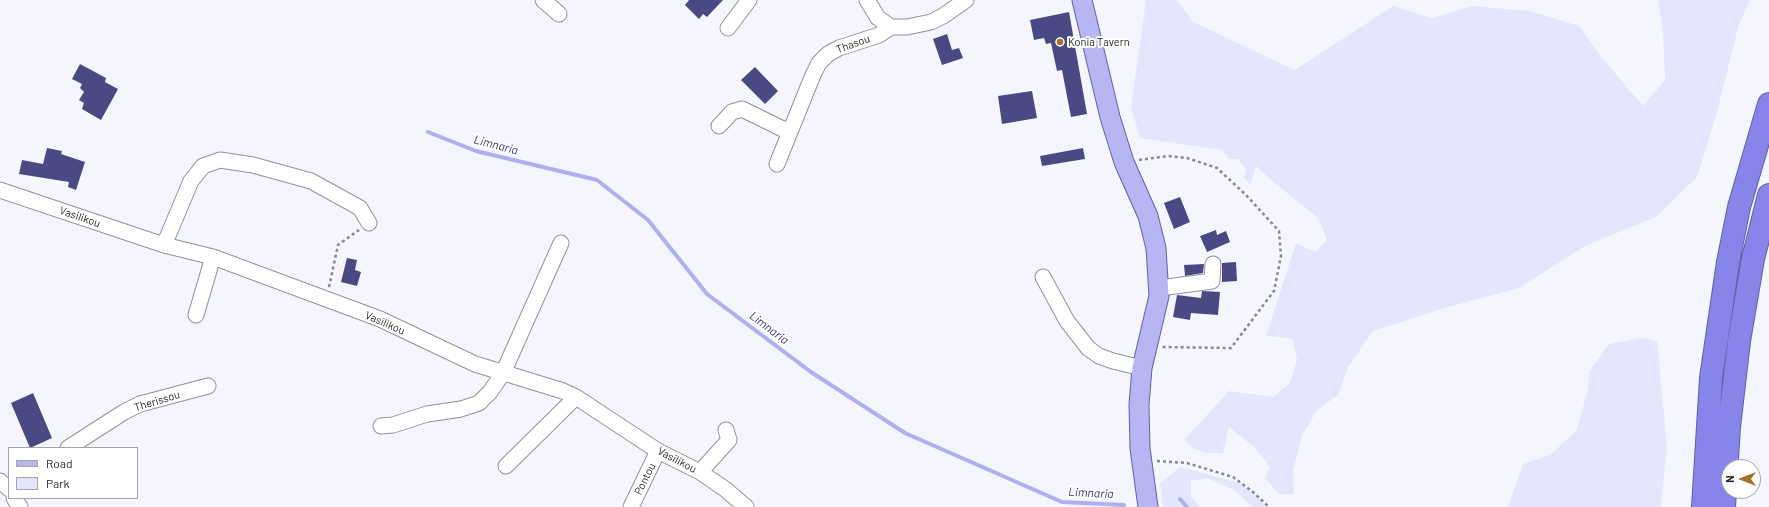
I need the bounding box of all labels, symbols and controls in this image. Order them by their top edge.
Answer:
street label: Thasou [834,32,872,56]
place label: Konia Tavern [1068,35,1130,49]
marker: Konia Tavern [1055,37,1065,47]
water label: Limnaria [472,132,520,158]
street label: Vasilikou [58,204,102,230]
street label: Vasilikou [363,308,407,338]
water label: Limnaria [747,309,791,347]
street label: Therissou [133,388,181,414]
street label: Vasilikou [655,444,699,476]
legend [8,447,138,499]
text: Road [46,456,73,470]
north arrow [1721,459,1761,499]
street label: Pontou [632,461,658,497]
text: N [1723,475,1736,483]
text: Park [46,476,70,490]
water label: Limnaria [1068,485,1114,501]

